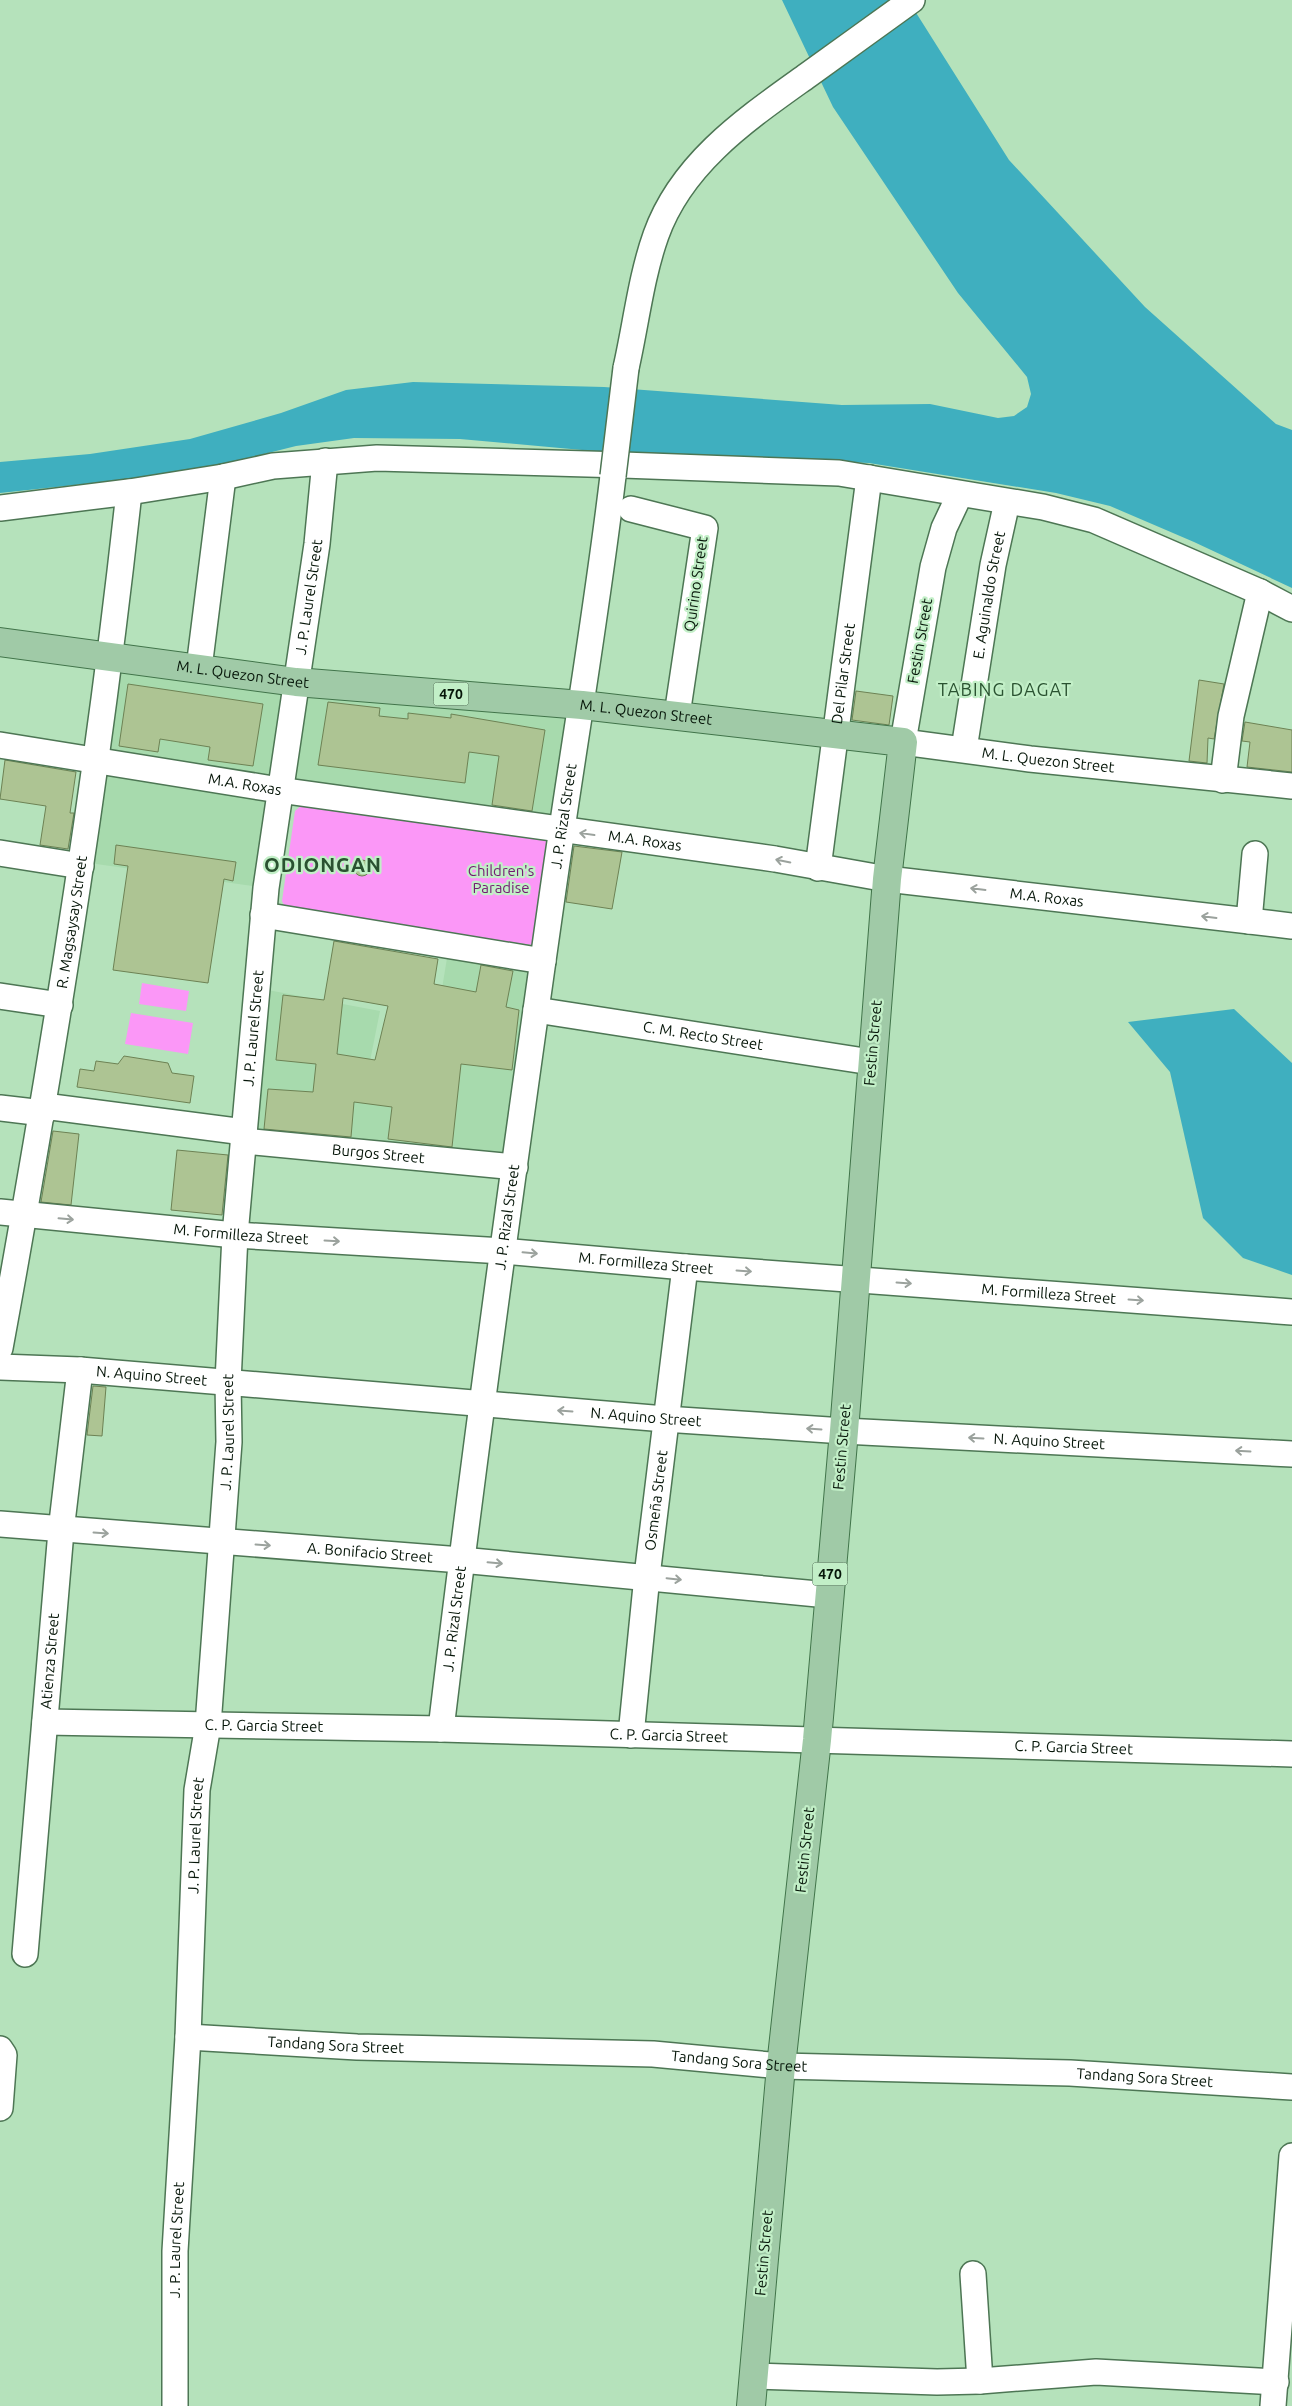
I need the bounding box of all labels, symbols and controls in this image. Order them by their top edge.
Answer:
street label: E. Aguinaldo Street [969,529,1008,660]
street label: Quirino Street [680,535,711,633]
street label: J. P. Laurel Street [292,538,325,656]
street label: Festin Street [904,597,935,685]
street label: Del Pilar Street [828,622,858,725]
street label: M. L. Quezon Street [176,657,310,691]
district label: TABING DAGAT [938,679,1072,699]
road number: 470 [434,682,468,706]
street label: M. L. Quezon Street [579,696,713,728]
street label: M. L. Quezon Street [981,744,1115,776]
street label: J. P. Rizal Street [547,762,580,870]
street label: M.A. Roxas [207,770,283,798]
street label: M.A. Roxas [607,827,683,854]
one-way arrow [579,829,595,839]
district label: ODIONGAN [264,853,382,876]
street label: R. Magsaysay Street [53,854,90,990]
one-way arrow [775,856,791,865]
park label: Children's Paradise [468,862,534,896]
one-way arrow [970,884,986,894]
street label: M.A. Roxas [1009,884,1085,910]
one-way arrow [1201,912,1217,922]
street label: J. P. Laurel Street [239,969,267,1087]
street label: Festin Street [860,999,885,1087]
street label: C. M. Recto Street [642,1018,764,1053]
street label: Burgos Street [331,1141,426,1166]
street label: J. P. Rizal Street [491,1163,522,1271]
one-way arrow [58,1214,74,1223]
street label: M. Formilleza Street [173,1220,309,1247]
one-way arrow [324,1236,340,1245]
one-way arrow [521,1248,537,1258]
street label: M. Formilleza Street [578,1249,714,1277]
one-way arrow [736,1266,752,1276]
one-way arrow [896,1278,912,1288]
street label: M. Formilleza Street [981,1280,1117,1307]
one-way arrow [1128,1296,1144,1305]
street label: N. Aquino Street [96,1362,208,1389]
street label: J. P. Laurel Street [216,1373,237,1491]
street label: Festin Street [829,1403,854,1491]
street label: N. Aquino Street [590,1404,702,1429]
one-way arrow [557,1407,573,1416]
one-way arrow [806,1424,822,1434]
street label: N. Aquino Street [993,1430,1105,1452]
one-way arrow [968,1433,984,1442]
one-way arrow [1236,1447,1252,1456]
street label: Osmeña Street [641,1449,670,1551]
one-way arrow [93,1529,109,1538]
street label: A. Bonifacio Street [306,1539,433,1566]
one-way arrow [255,1540,271,1550]
one-way arrow [486,1559,502,1568]
road number: 470 [812,1562,848,1586]
street label: J. P. Rizal Street [439,1565,469,1673]
one-way arrow [666,1574,682,1584]
street label: Atienza Street [37,1612,62,1710]
street label: C. P. Garcia Street [205,1716,324,1735]
street label: C. P. Garcia Street [609,1725,728,1745]
street label: C. P. Garcia Street [1014,1737,1133,1757]
street label: J. P. Laurel Street [184,1776,207,1894]
street label: Festin Street [792,1806,817,1894]
street label: Tandang Sora Street [267,2033,404,2056]
street label: Tandang Sora Street [670,2047,808,2075]
street label: Tandang Sora Street [1076,2064,1214,2090]
street label: J. P. Laurel Street [166,2181,187,2298]
street label: Festin Street [751,2209,776,2297]

